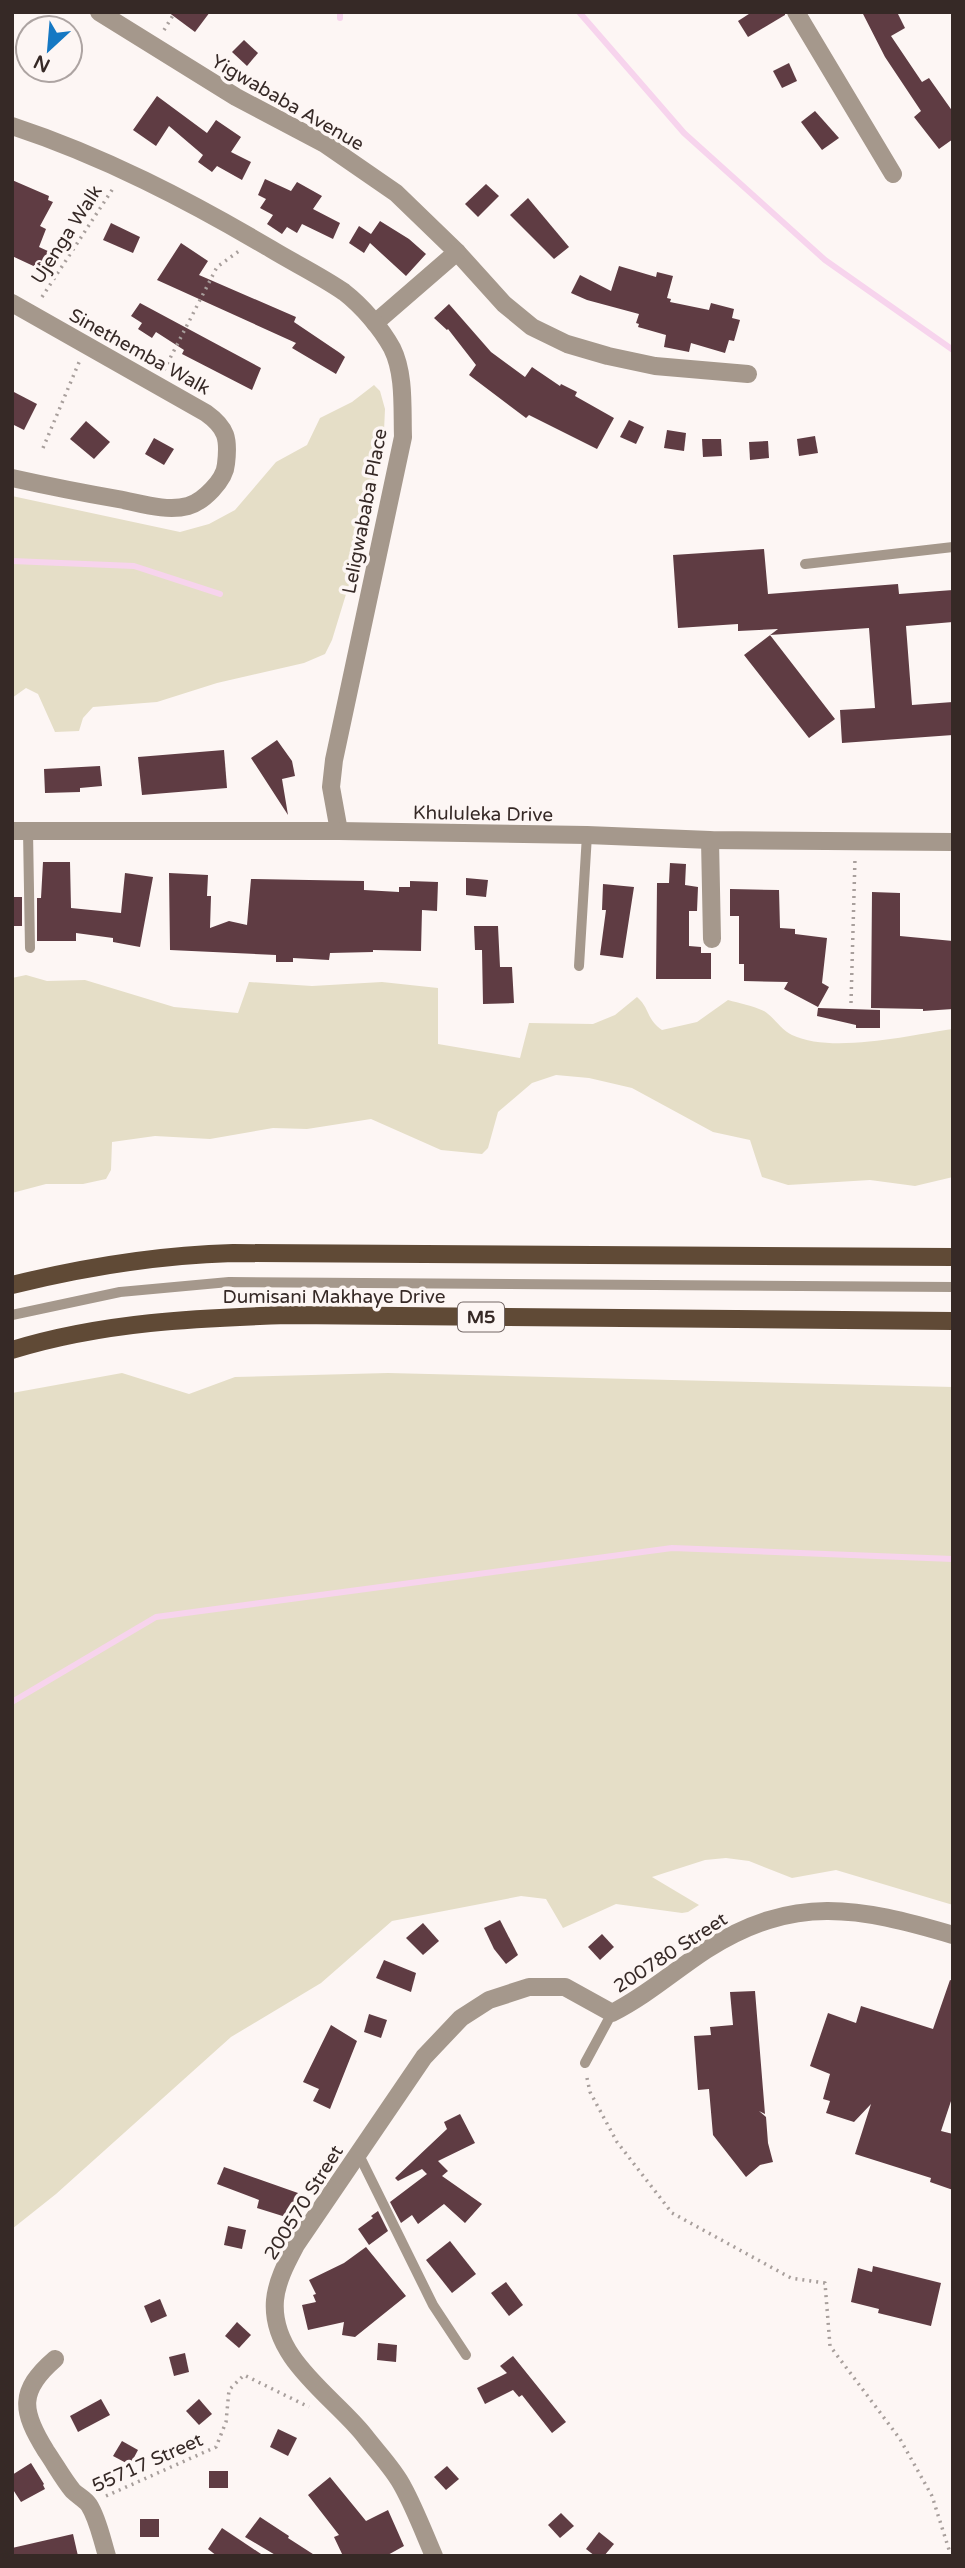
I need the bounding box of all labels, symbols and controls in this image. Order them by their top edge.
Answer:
north arrow [14,14,84,84]
text: N [30,50,54,77]
street label: Yigwababa Avenue [207,50,368,156]
street label: Ujenga Walk [27,181,107,288]
street label: Sinethemba Walk [65,304,214,400]
street label: Leligwababa Place [338,427,392,596]
street label: Khululeka Drive [413,802,553,826]
street label: Dumisani Makhaye Drive [223,1286,445,1308]
road number: M5 [458,1302,504,1332]
street label: 200780 Street [610,1908,731,1998]
street label: 200570 Street [260,2141,348,2264]
street label: 55717 Street [89,2429,206,2497]

